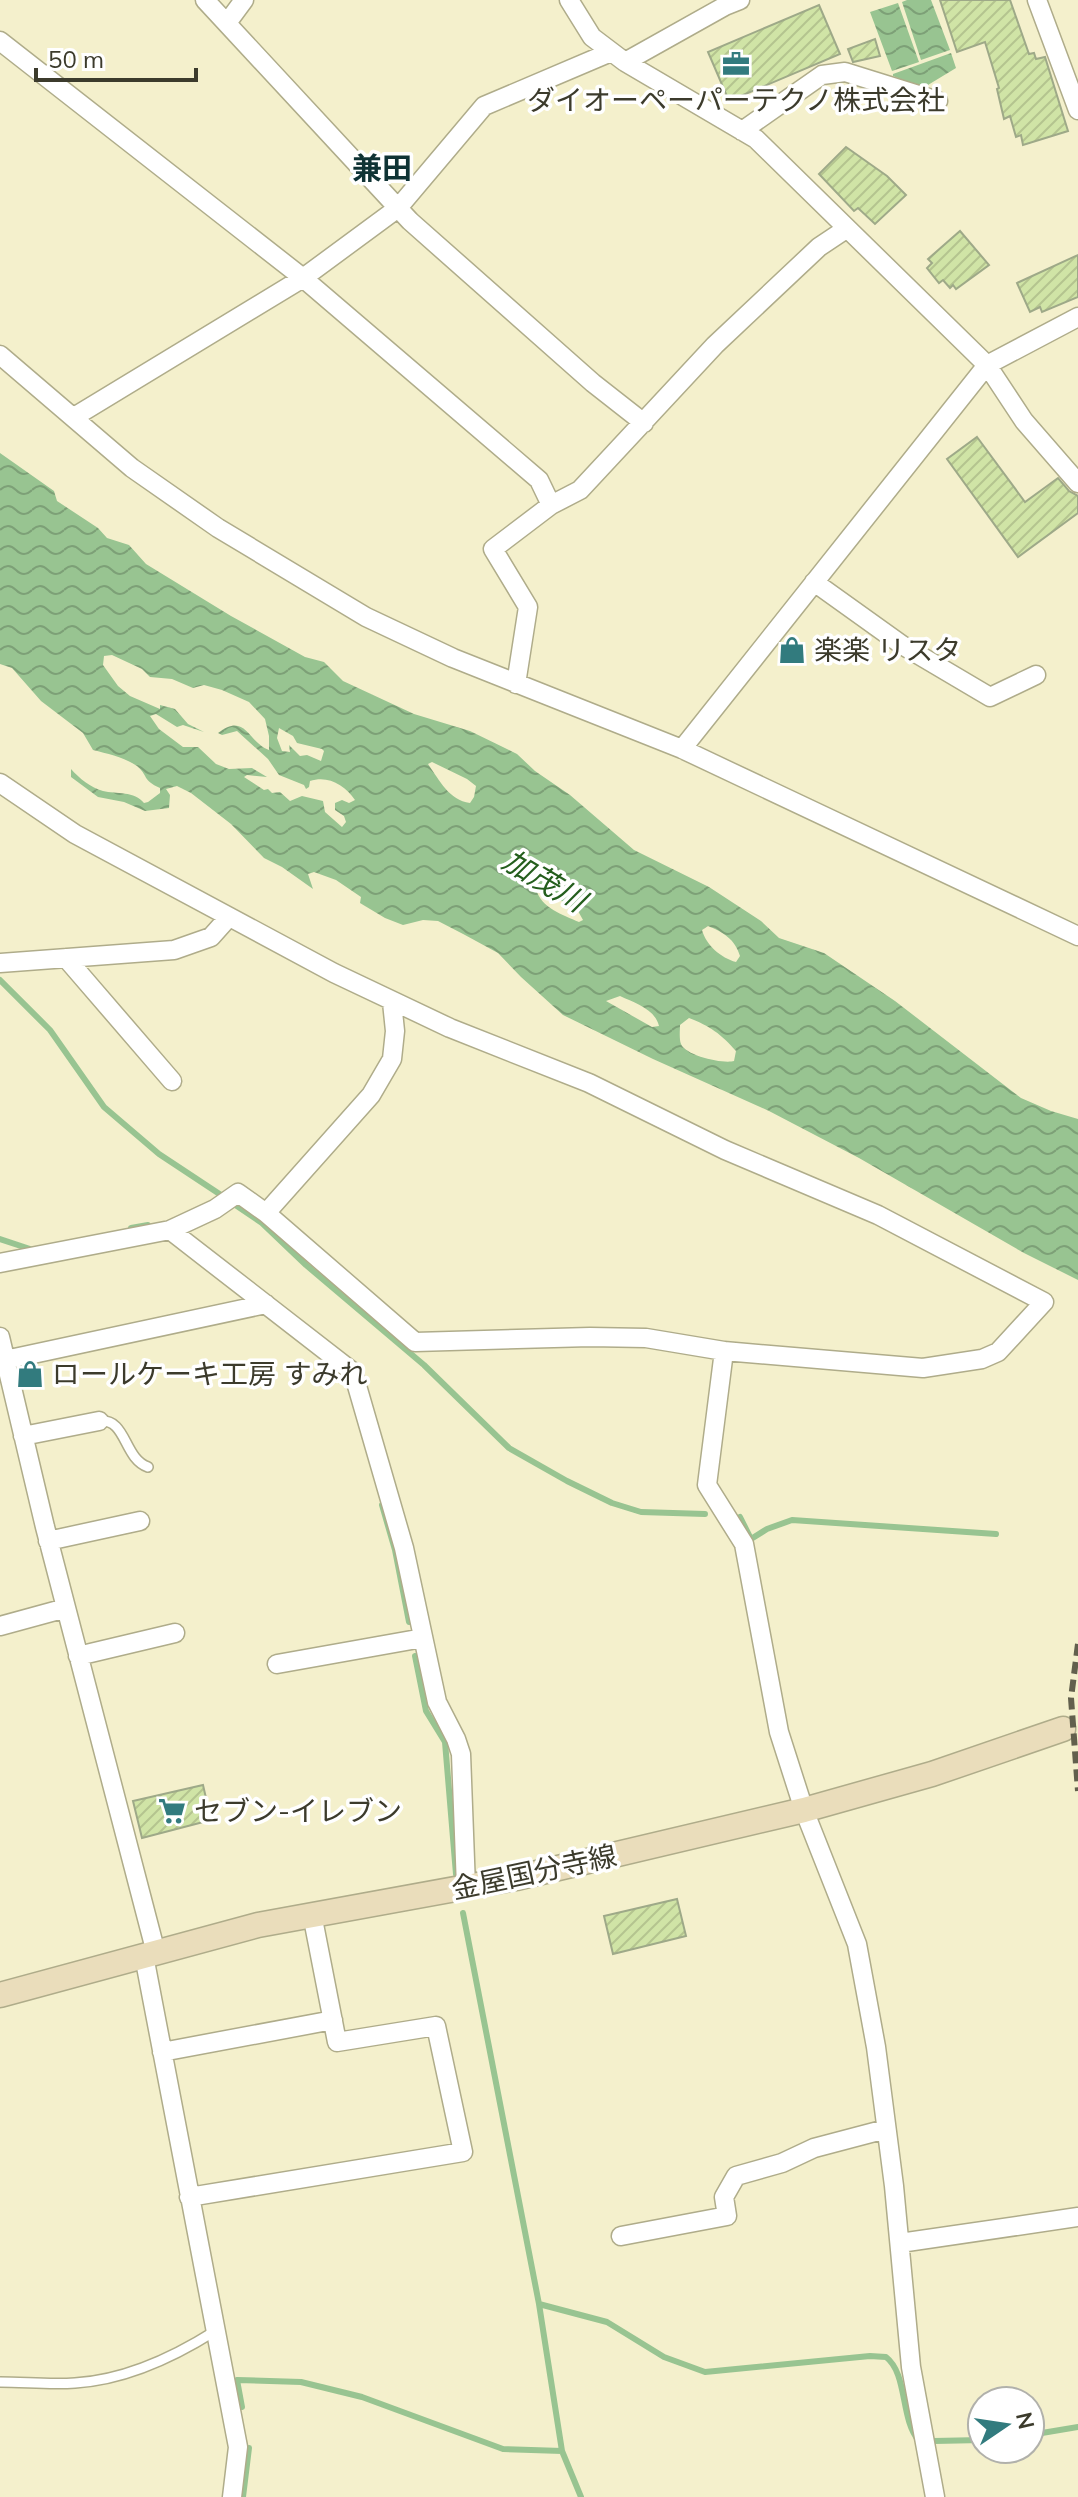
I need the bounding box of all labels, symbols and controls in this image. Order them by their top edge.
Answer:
scale bar [36,32,196,82]
text: 50 m [48,44,104,74]
office icon: ダイオーペーパーテクノ株式会社 [721,49,751,79]
place label: ダイオーペーパーテクノ株式会社 [527,82,945,117]
district label: 兼田 [352,149,412,187]
place label: 楽楽 リスタ [814,632,961,667]
shop icon: 楽楽 リスタ [777,635,807,665]
water label: 加茂川 [496,841,595,921]
place label: ロールケーキ工房 すみれ [52,1356,367,1391]
shop icon: ロールケーキ工房 すみれ [15,1359,45,1389]
place label: セブン-イレブン [194,1793,402,1828]
supermarket icon: セブン-イレブン [157,1796,187,1826]
street label: 金屋国分寺線 [448,1837,620,1906]
north arrow [966,2385,1046,2465]
text: N [1010,2409,1041,2432]

